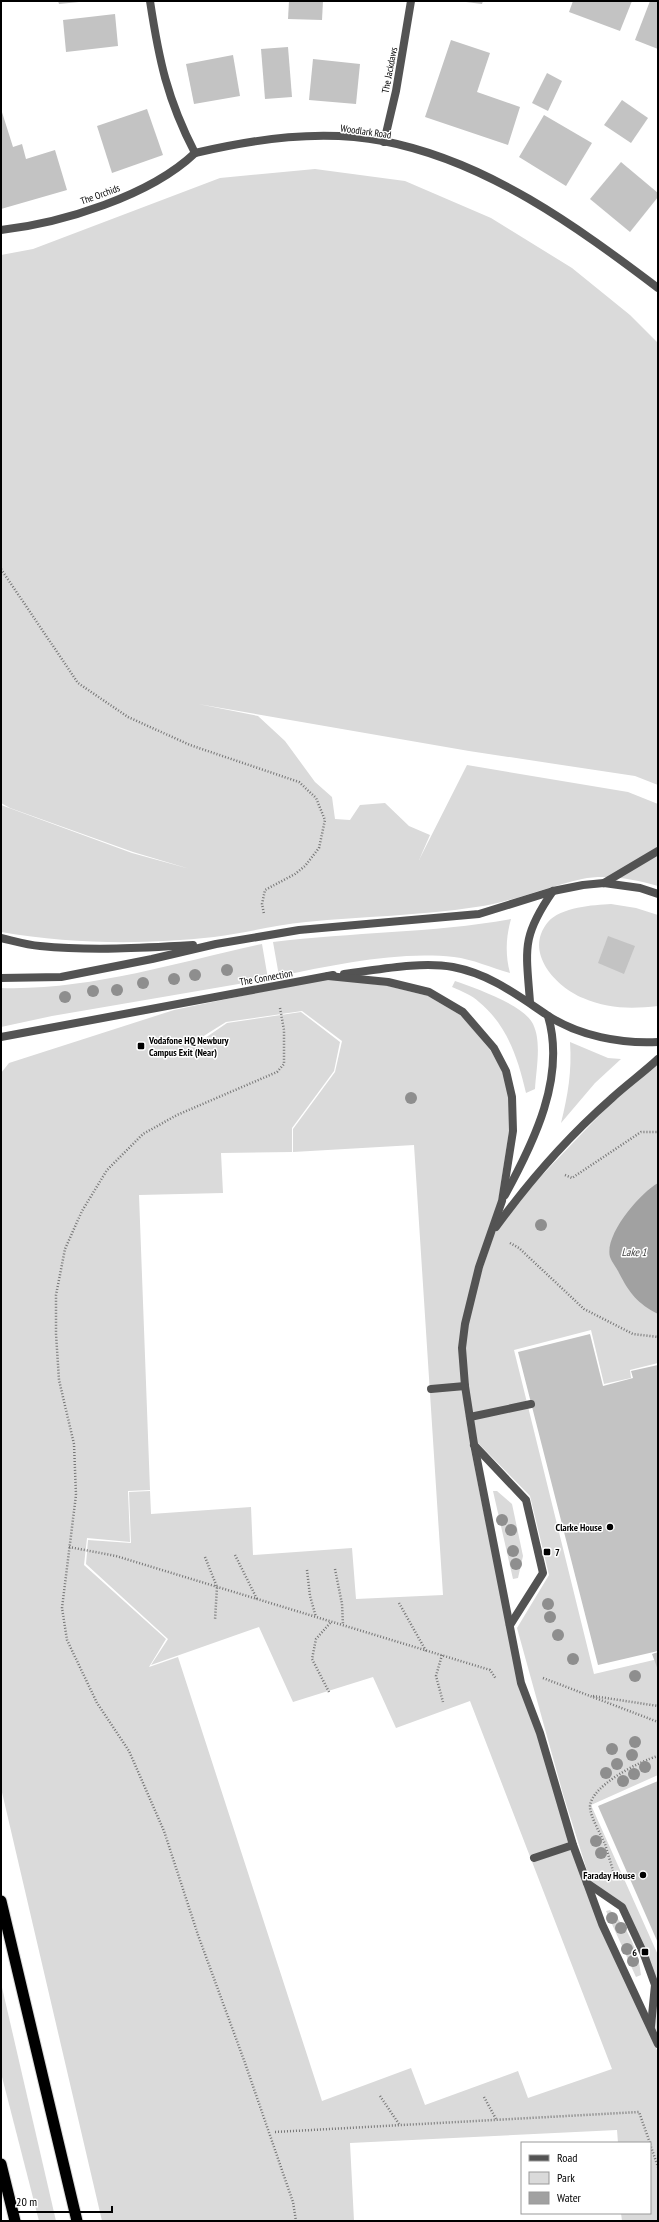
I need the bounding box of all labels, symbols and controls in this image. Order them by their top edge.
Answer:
street label: The Jackdaws [379,45,400,94]
street label: Woodlark Road [340,121,392,141]
street label: The Orchids [79,181,122,208]
street label: The Connection [238,966,294,989]
place label: Vodafone HQ Newbury Campus Exit (Near) [148,1034,230,1059]
marker: Vodafone HQ Newbury Campus Exit (Near) [136,1041,146,1051]
water label: Lake 1 [622,1245,647,1259]
place label: Clarke House [556,1521,602,1534]
marker: Clarke House [605,1522,615,1532]
place label: 7 [555,1546,560,1559]
marker: 7 [542,1547,552,1557]
place label: Faraday House [583,1869,635,1882]
marker: Faraday House [638,1870,648,1880]
place label: 6 [632,1946,637,1959]
marker: 6 [640,1947,650,1957]
legend [521,2142,651,2214]
text: Road [557,2150,577,2165]
text: Park [557,2170,575,2185]
scale bar [10,2188,112,2214]
text: Water [557,2190,582,2205]
text: 20 m [16,2194,37,2209]

